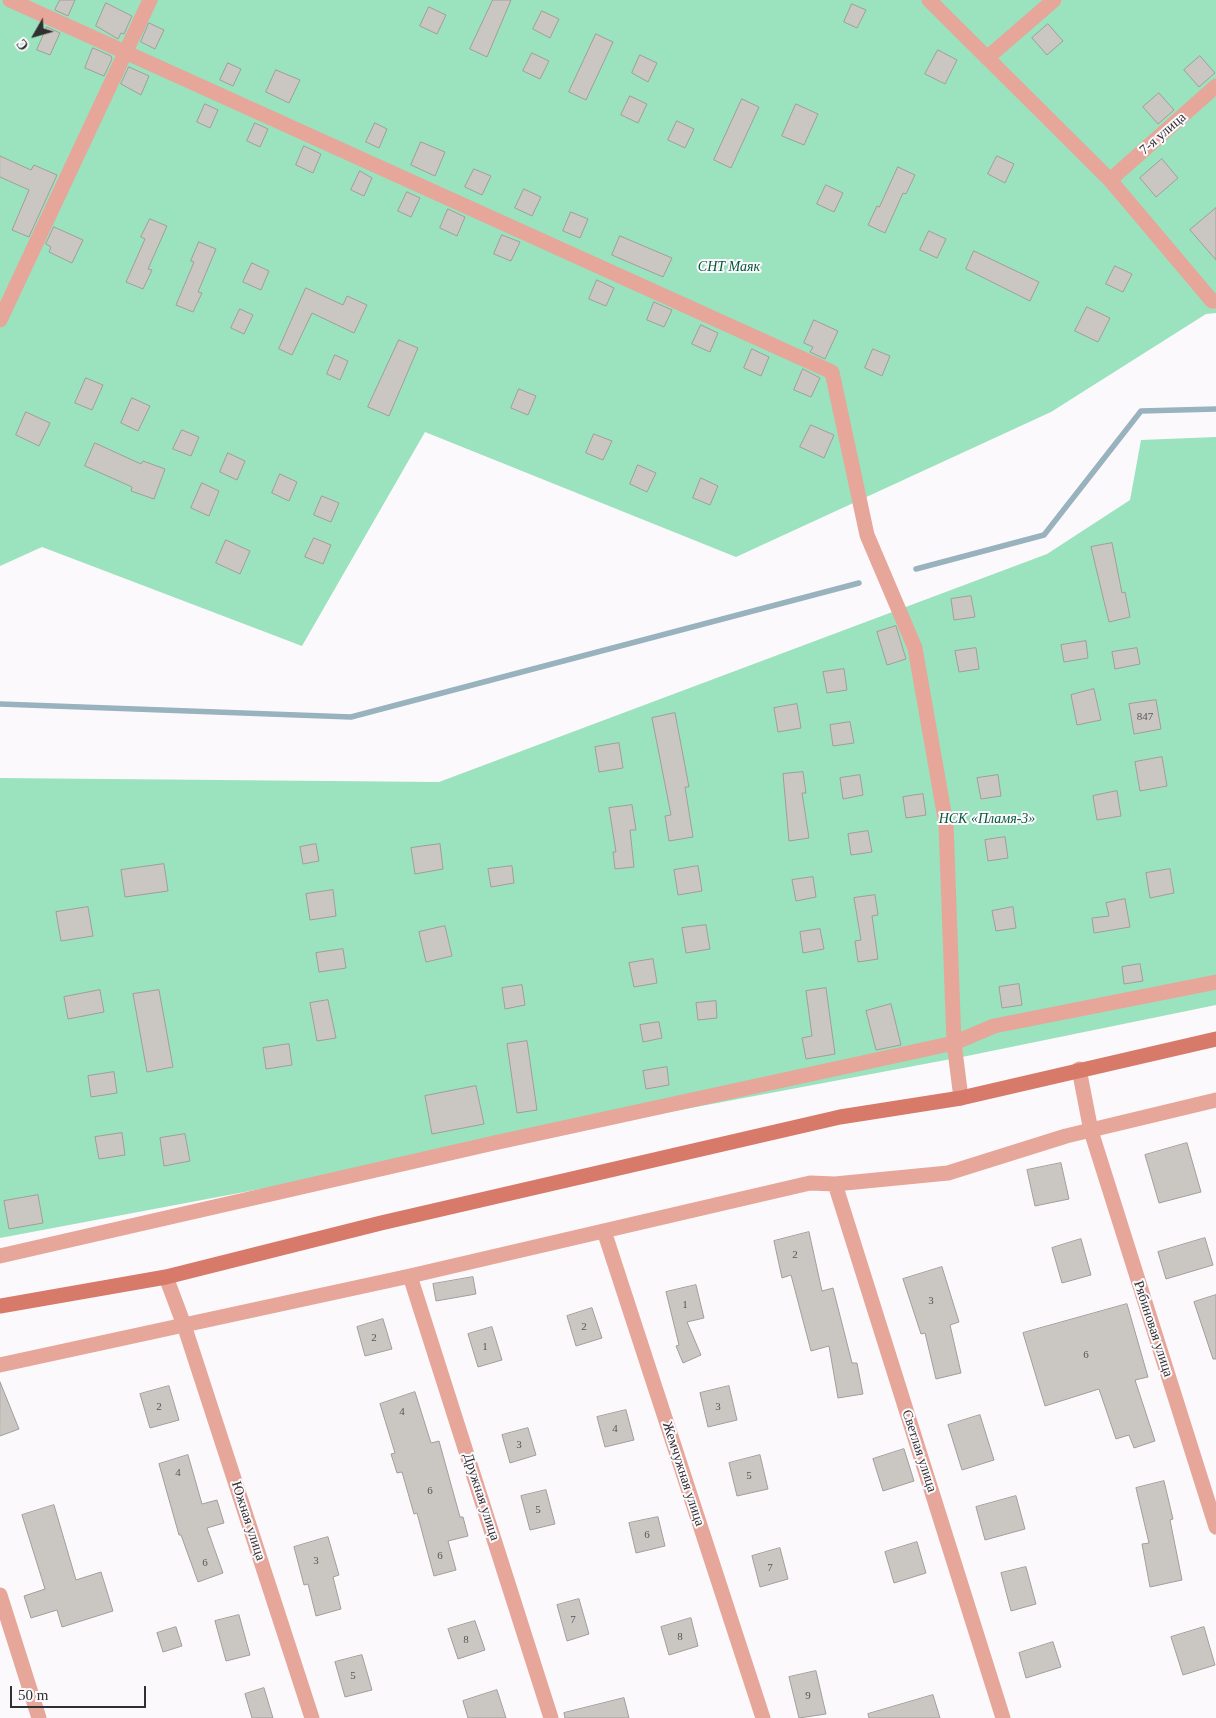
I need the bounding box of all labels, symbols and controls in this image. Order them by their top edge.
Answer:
north arrow [10,10,60,60]
text: С [14,36,32,53]
street label: 7-я улица [1136,109,1190,159]
park label: СНТ Маяк [698,259,760,275]
house number: 847 [1137,710,1153,724]
park label: НСК «Пламя-3» [939,811,1035,827]
house number: 2 [792,1248,798,1262]
street label: Рябиновая улица [1130,1279,1176,1379]
house number: 3 [928,1294,934,1308]
house number: 1 [682,1298,688,1312]
house number: 2 [581,1320,587,1334]
house number: 2 [371,1331,377,1345]
house number: 1 [482,1340,488,1354]
house number: 6 [1083,1348,1089,1362]
house number: 2 [156,1400,162,1414]
house number: 3 [715,1400,721,1414]
house number: 4 [399,1405,405,1419]
street label: Светлая улица [898,1408,940,1494]
street label: Жемчужная улица [658,1420,708,1528]
house number: 4 [612,1422,618,1436]
house number: 3 [516,1438,522,1452]
street label: Дружная улица [459,1451,503,1543]
house number: 4 [175,1466,181,1480]
house number: 5 [746,1469,752,1483]
street label: Южная улица [227,1479,269,1563]
house number: 6 [427,1484,433,1498]
house number: 5 [535,1503,541,1517]
house number: 6 [644,1528,650,1542]
house number: 6 [437,1549,443,1563]
house number: 3 [313,1554,319,1568]
house number: 6 [202,1556,208,1570]
house number: 7 [767,1561,773,1575]
house number: 7 [570,1613,576,1627]
house number: 8 [677,1630,683,1644]
house number: 8 [463,1633,469,1647]
house number: 5 [350,1669,356,1683]
scale bar [12,1676,149,1708]
text: 50 m [18,1687,48,1703]
house number: 9 [805,1689,811,1703]

